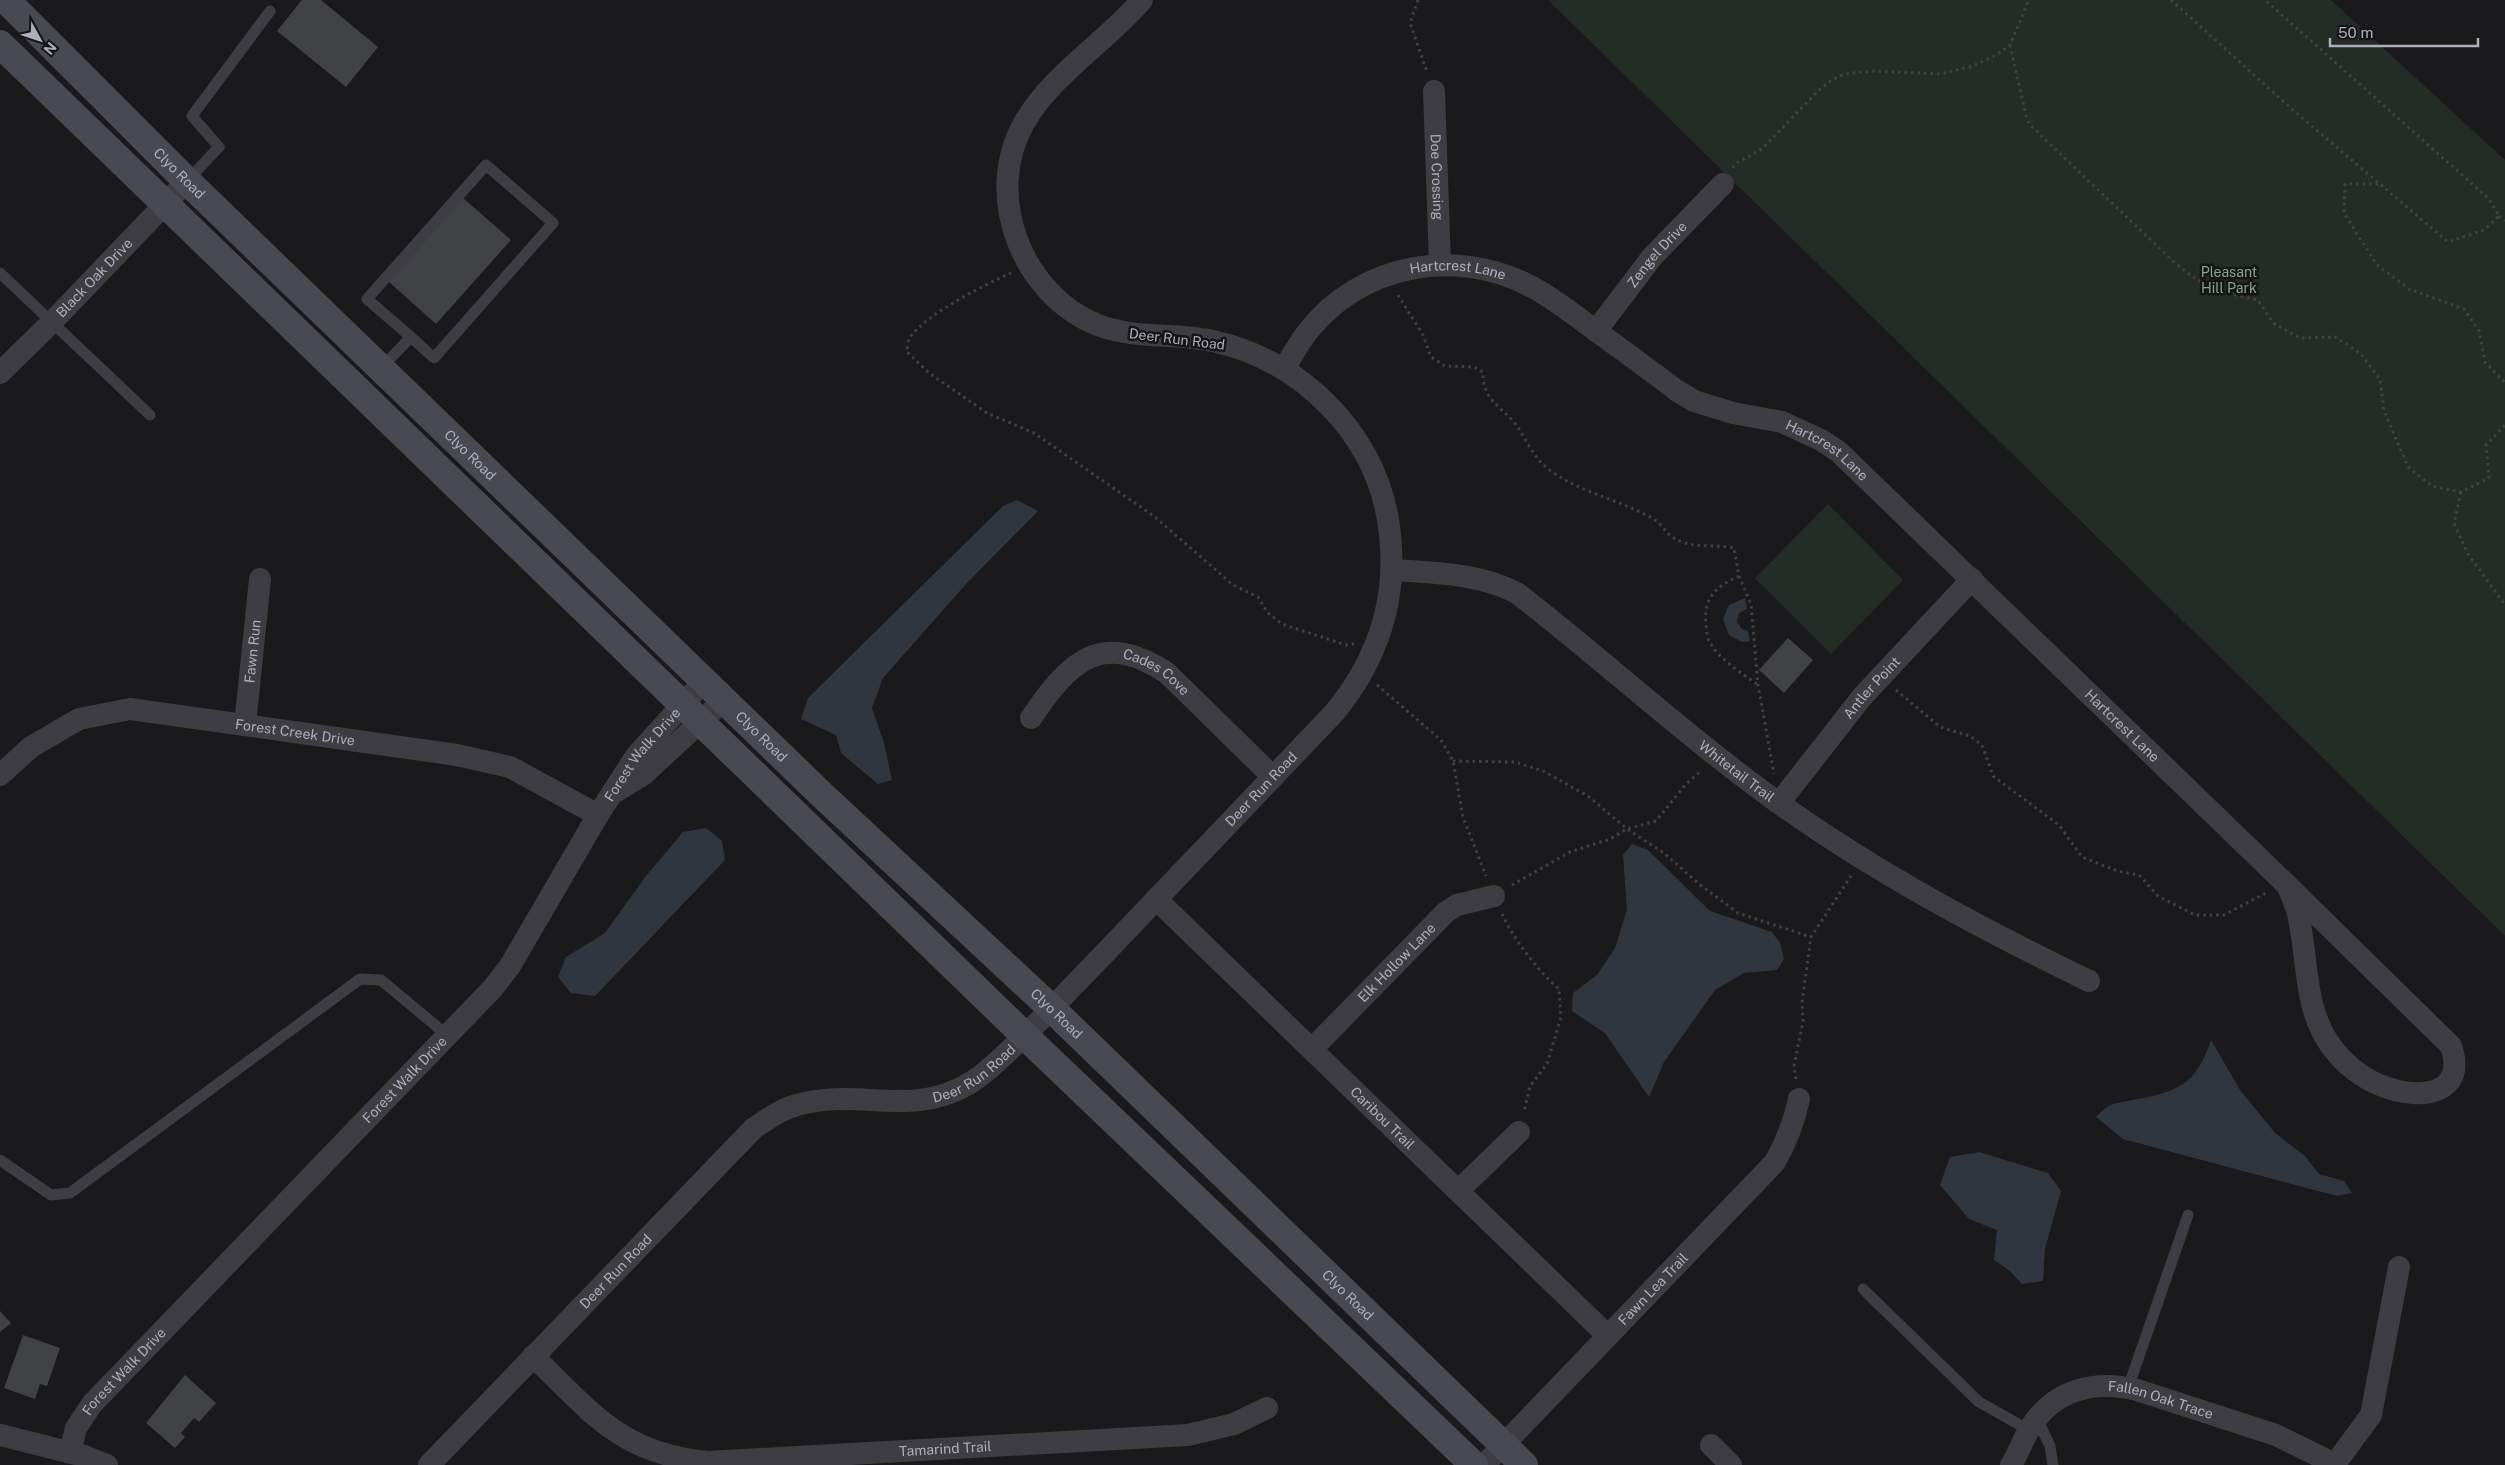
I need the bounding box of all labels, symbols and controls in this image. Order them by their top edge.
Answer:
north arrow [15,15,65,65]
scale bar [2330,15,2478,47]
text: 50 m [2338,24,2373,41]
text: N [40,39,60,58]
street label: Doe Crossing [1427,134,1446,221]
street label: Clyo Road [150,144,208,202]
street label: Zengel Drive [1624,218,1690,291]
street label: Black Oak Drive [53,235,136,320]
street label: Hartcrest Lane [1408,257,1508,283]
park label: Pleasant Hill Park [2201,264,2257,296]
street label: Deer Run Road [1128,325,1226,353]
street label: Hartcrest Lane [1783,417,1872,484]
street label: Clyo Road [441,426,499,483]
street label: Fawn Run [241,619,264,684]
street label: Cades Cove [1122,646,1193,699]
street label: Antler Point [1840,653,1903,722]
street label: Hartcrest Lane [2082,686,2163,765]
street label: Forest Walk Drive [601,705,684,804]
street label: Clyo Road [732,708,790,765]
street label: Forest Creek Drive [234,716,356,749]
street label: Whitetail Trail [1696,737,1777,805]
street label: Deer Run Road [1222,749,1300,830]
street label: Elk Hollow Lane [1354,920,1439,1005]
street label: Clyo Road [1027,985,1086,1042]
street label: Forest Walk Drive [359,1033,450,1126]
street label: Deer Run Road [931,1041,1019,1106]
street label: Caribou Trail [1347,1083,1418,1152]
street label: Deer Run Road [576,1231,655,1312]
street label: Fawn Lea Trail [1615,1250,1691,1328]
street label: Clyo Road [1319,1266,1377,1323]
street label: Forest Walk Drive [79,1325,169,1418]
street label: Fallen Oak Trace [2108,1378,2215,1422]
street label: Tamarind Trail [899,1438,992,1459]

